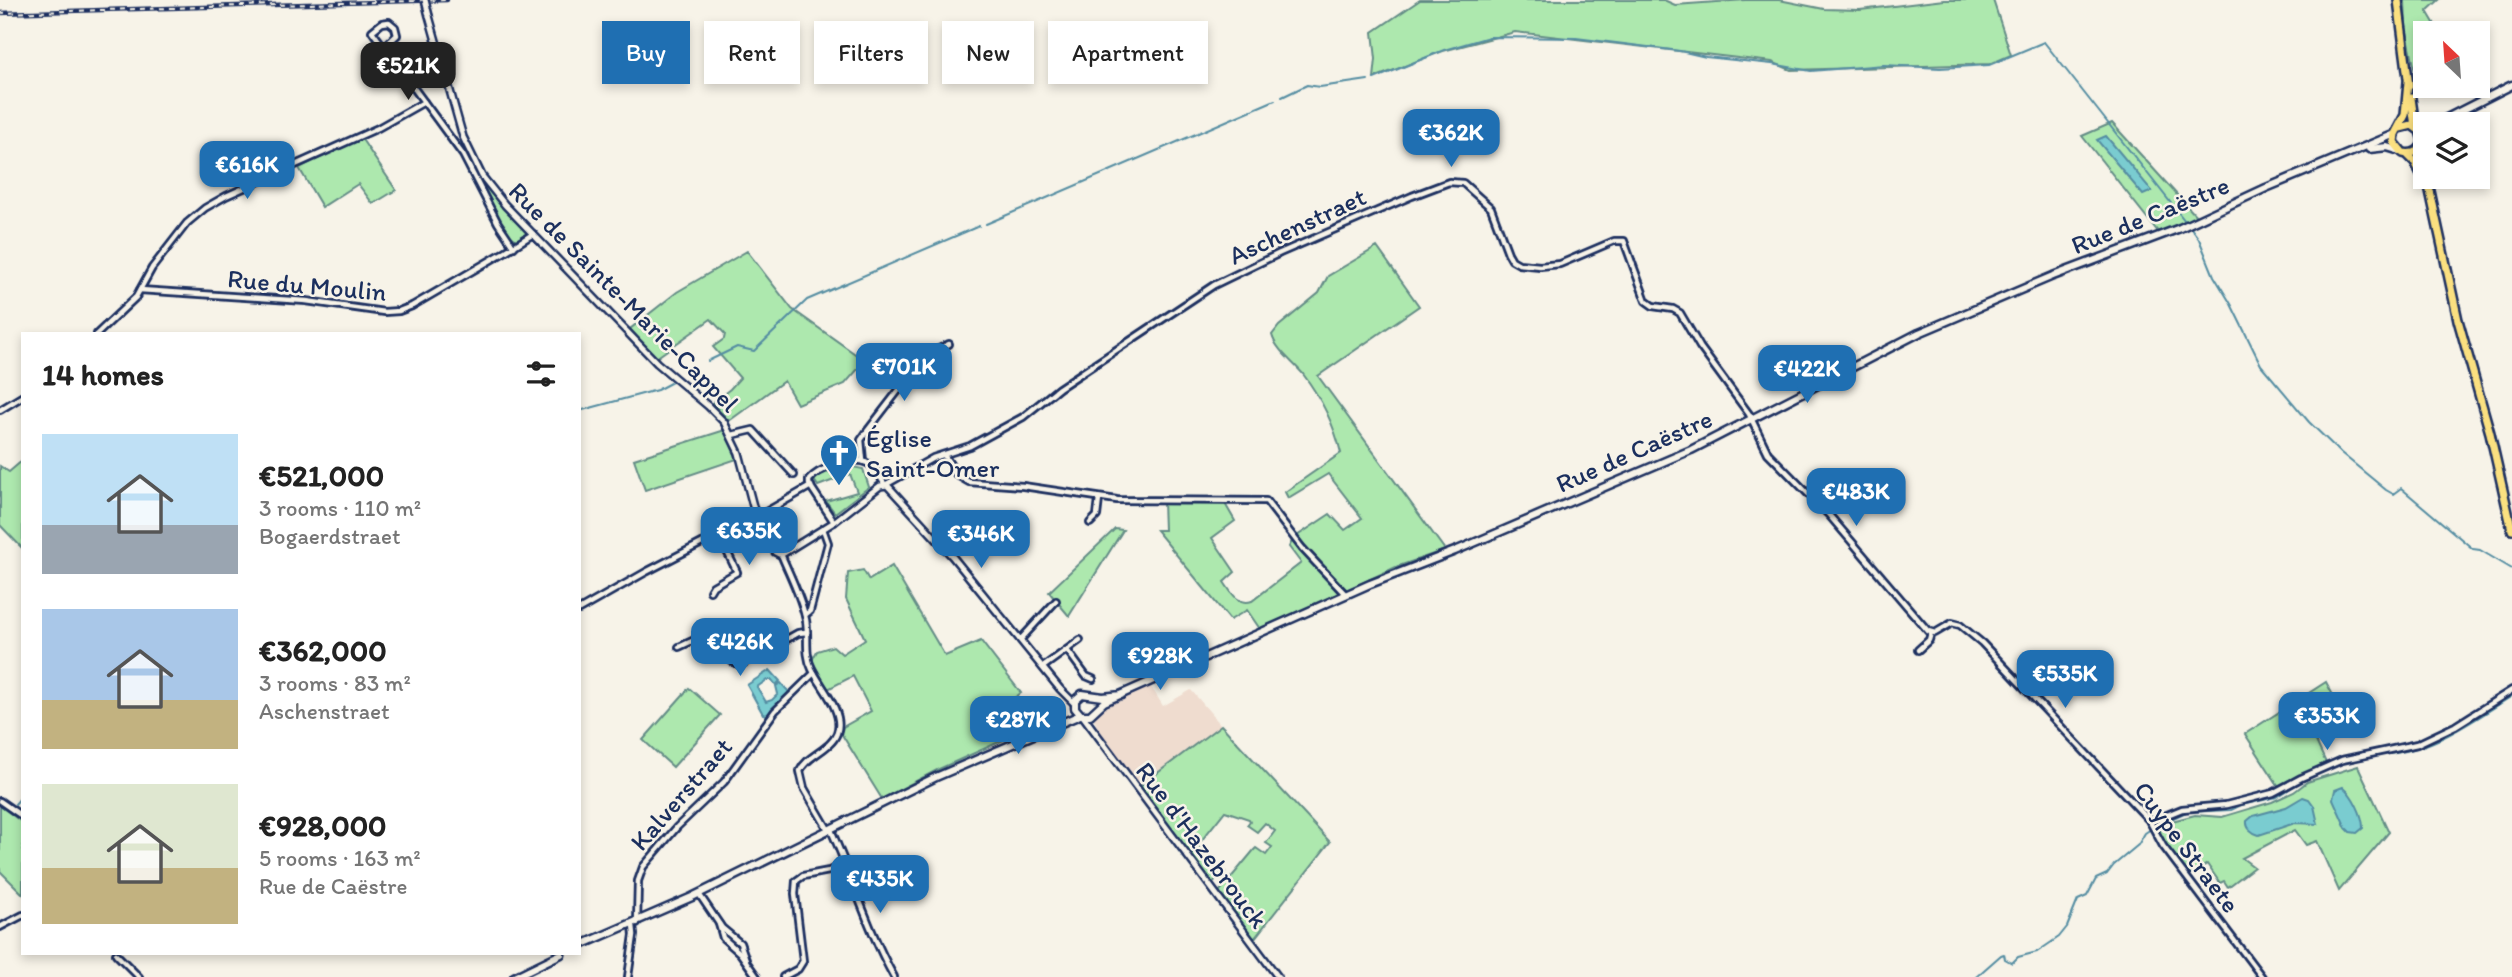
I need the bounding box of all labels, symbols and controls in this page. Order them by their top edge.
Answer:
chip: Buy [602,21,690,84]
chip: Rent [704,21,800,84]
chip: Filters [814,21,928,84]
chip: New [942,21,1034,84]
chip: Apartment [1048,21,1208,84]
north arrow [2413,21,2490,98]
map controls [2413,21,2490,189]
pin: €521K [359,42,457,102]
text: €521K [377,51,439,79]
pin: €362K [1402,110,1500,169]
button: layers [2413,112,2490,189]
text: €362K [1419,118,1483,146]
pin: €616K [198,142,296,201]
text: €616K [216,150,278,178]
street label: Rue de Caëstre [2066,169,2234,261]
street label: Rue de Sainte-Marie-Cappel [502,175,746,419]
street label: Aschenstraet [1223,180,1371,272]
street label: Rue du Moulin [226,262,388,308]
pin: €701K [855,344,953,403]
pin: €422K [1758,346,1856,405]
text: €701K [872,352,936,380]
text: €422K [1774,354,1840,382]
icon: filters [522,355,560,393]
text: 14 homes [42,356,164,393]
street label: Rue de Caëstre [1551,402,1717,500]
place label: Église Saint-Omer [866,422,1000,484]
church icon: Église Saint-Omer [818,432,860,487]
text: €521,000 [259,457,384,494]
icon: home [98,462,182,546]
pin: €483K [1807,468,1905,528]
text: €483K [1823,477,1889,505]
text: 3 rooms · 110 m² [259,494,421,522]
pin: €635K [700,508,798,567]
pin: €346K [932,510,1030,570]
text: €635K [717,516,781,544]
text: €346K [948,519,1014,547]
text: Bogaerdstraet [259,522,401,550]
pin: €426K [691,618,789,678]
text: €426K [707,627,773,655]
text: €362,000 [259,632,387,669]
pin: €928K [1111,632,1209,692]
icon: home [98,637,182,721]
text: €928K [1128,641,1192,669]
pin: €535K [2016,650,2114,710]
text: €535K [2033,659,2097,687]
text: 3 rooms · 83 m² [259,669,411,697]
pin: €353K [2278,692,2376,752]
pin: €287K [969,696,1067,756]
text: Aschenstraet [259,697,390,725]
text: €353K [2295,701,2359,729]
text: €287K [986,705,1050,733]
street label: Kalverstraet [623,731,739,857]
street label: Rue d'Hazebrouck [1129,755,1275,935]
street label: Cuype Straete [2127,775,2247,919]
text: €928,000 [259,807,387,844]
icon: home [98,812,182,896]
text: 5 rooms · 163 m² [259,844,421,872]
pin: €435K [831,856,929,915]
text: €435K [847,864,913,892]
text: Rue de Caëstre [259,872,407,900]

